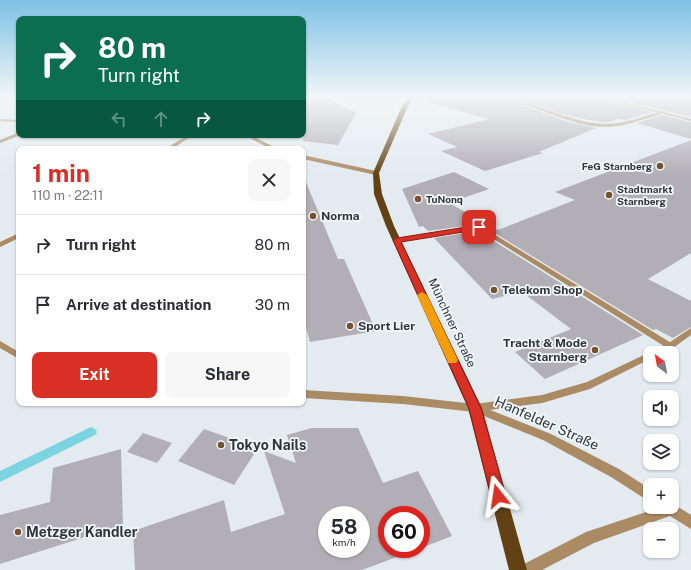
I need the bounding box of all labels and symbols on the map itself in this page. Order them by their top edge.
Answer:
place label: FeG Starnberg [582,160,653,172]
marker: FeG Starnberg [655,161,665,171]
place label: Stadtmarkt Starnberg [617,183,673,207]
marker: Stadtmarkt Starnberg [604,190,614,200]
place label: TuNonq [426,193,463,205]
marker: TuNonq [413,194,423,204]
place label: Norma [321,209,360,223]
pin [462,210,496,244]
marker: Norma [308,211,318,221]
street label: Münchner Straße [425,276,479,370]
place label: Telekom Shop [502,283,583,297]
marker: Telekom Shop [489,285,499,295]
place label: Sport Lier [358,319,415,333]
marker: Sport Lier [345,321,355,331]
place label: Tracht & Mode Starnberg [503,336,587,364]
marker: Tracht & Mode Starnberg [590,345,600,355]
north arrow [643,346,679,382]
street label: Hanfelder Straße [492,393,602,453]
place label: Tokyo Nails [229,437,306,453]
marker: Tokyo Nails [216,440,226,450]
position arrow [477,475,519,517]
speed limit sign: 60 [378,506,430,558]
place label: Metzger Kandler [26,524,138,540]
marker: Metzger Kandler [13,527,23,537]

